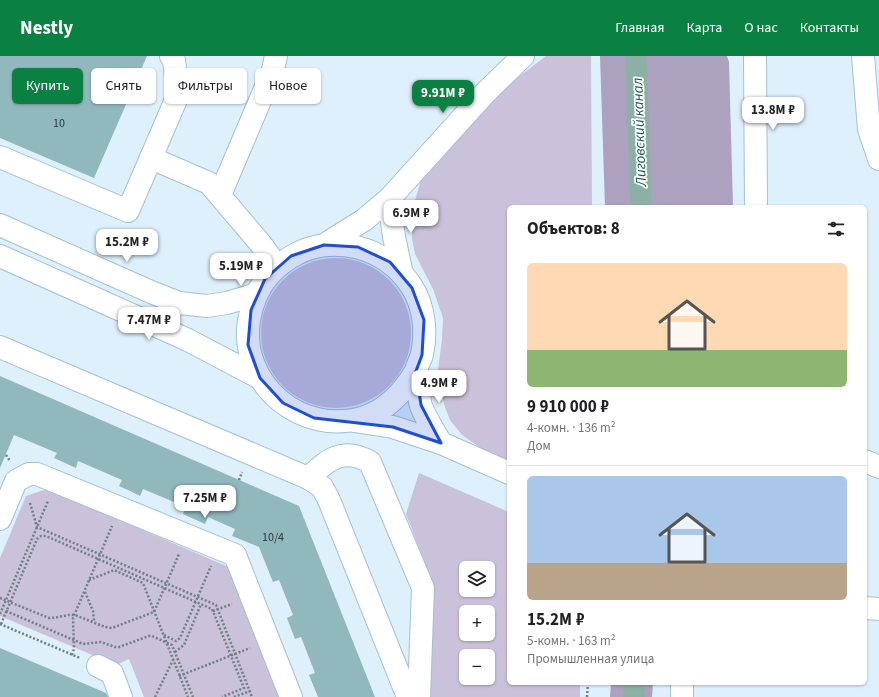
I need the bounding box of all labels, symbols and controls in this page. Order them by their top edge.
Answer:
text: Nestly [20,15,73,42]
text: Главная [615,18,664,38]
text: Карта [686,18,722,38]
text: О нас [744,18,778,38]
text: Контакты [800,18,859,38]
chip: Купить [12,68,83,104]
chip: Снять [91,68,156,104]
chip: Фильтры [164,68,247,104]
chip: Новое [255,68,321,104]
water label: Лиговский канал [627,77,652,188]
pin: 9.91M ₽ [406,80,480,114]
text: 9.91M ₽ [421,84,465,102]
pin: 13.8M ₽ [736,97,810,131]
text: 13.8M ₽ [751,101,795,119]
house number: 10 [53,115,65,132]
pin: 6.9M ₽ [378,200,444,234]
text: 6.9M ₽ [393,204,430,222]
text: Объектов: 8 [527,217,620,241]
icon: filters [825,218,847,240]
pin: 15.2M ₽ [90,229,164,263]
text: 15.2M ₽ [105,233,149,251]
pin: 5.19M ₽ [204,253,278,287]
text: 5.19M ₽ [219,257,263,275]
icon: home [651,289,723,361]
pin: 7.47M ₽ [112,307,186,341]
text: 7.47M ₽ [127,311,171,329]
pin: 4.9M ₽ [406,370,472,404]
text: 4.9M ₽ [421,374,458,392]
text: 9 910 000 ₽ [527,395,609,419]
text: 4-комн. · 136 m² [527,419,616,437]
text: Дом [527,437,551,455]
pin: 7.25M ₽ [168,485,242,519]
text: 7.25M ₽ [183,489,227,507]
icon: home [651,502,723,574]
house number: 10/4 [262,529,284,546]
map controls [459,561,495,685]
button: layers [459,561,495,597]
button: + [459,605,495,641]
text: 15.2M ₽ [527,608,584,632]
text: 5-комн. · 163 m² [527,632,616,650]
button: − [459,649,495,685]
text: Промышленная улица [527,650,654,668]

